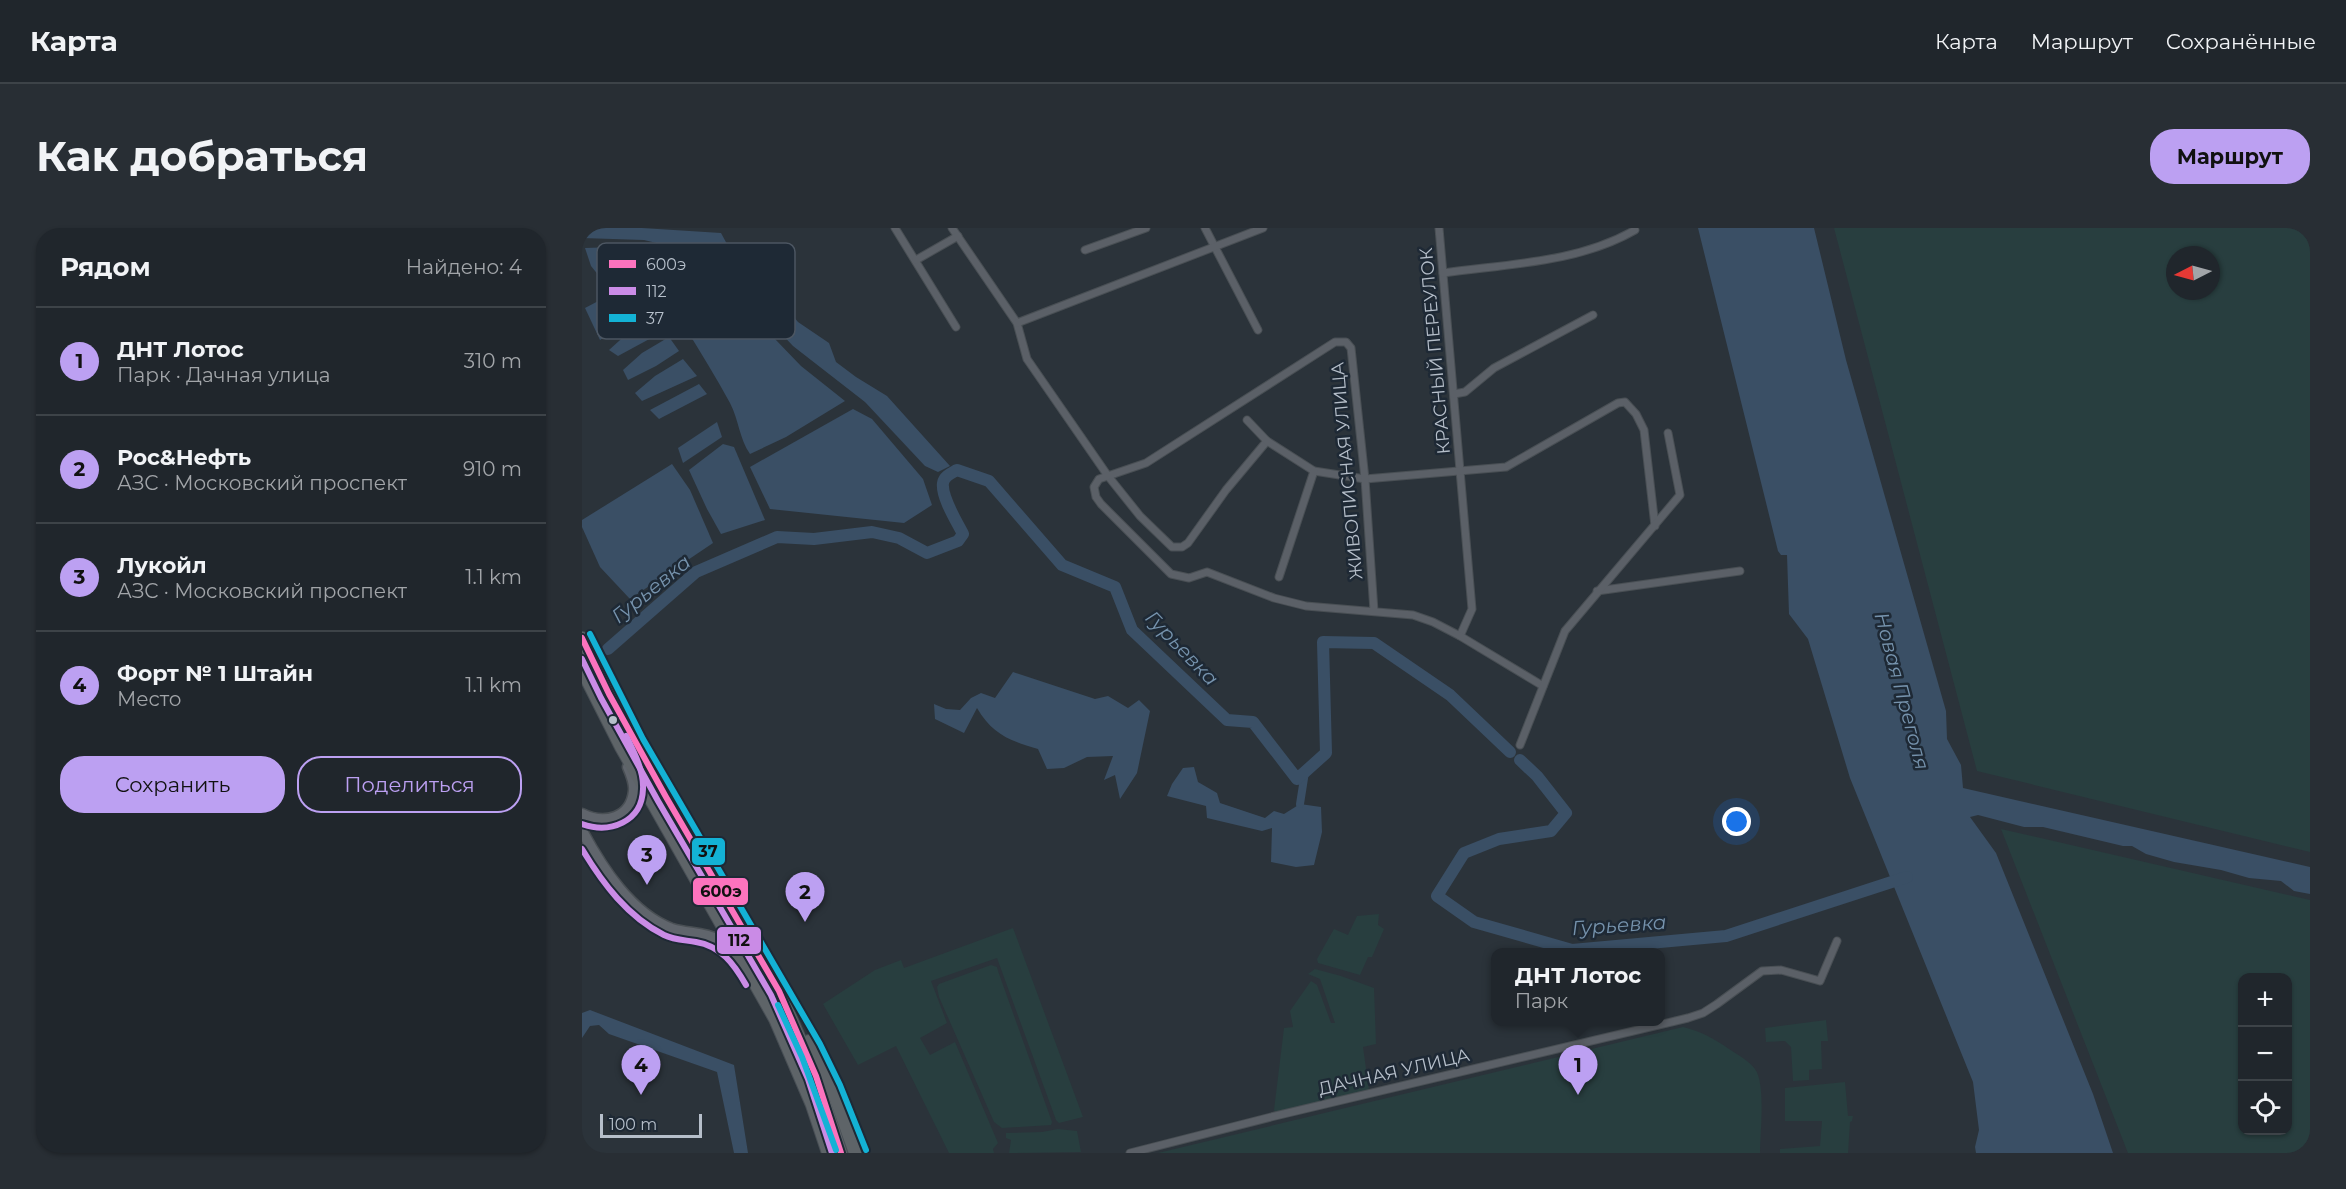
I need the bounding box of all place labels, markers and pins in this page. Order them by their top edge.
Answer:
unlabelled marker [607,714,619,726]
pin: 3 [628,836,666,885]
pin: 2 [786,872,824,922]
pin: 4 [622,1046,660,1095]
pin: 1 [1558,1046,1598,1095]

